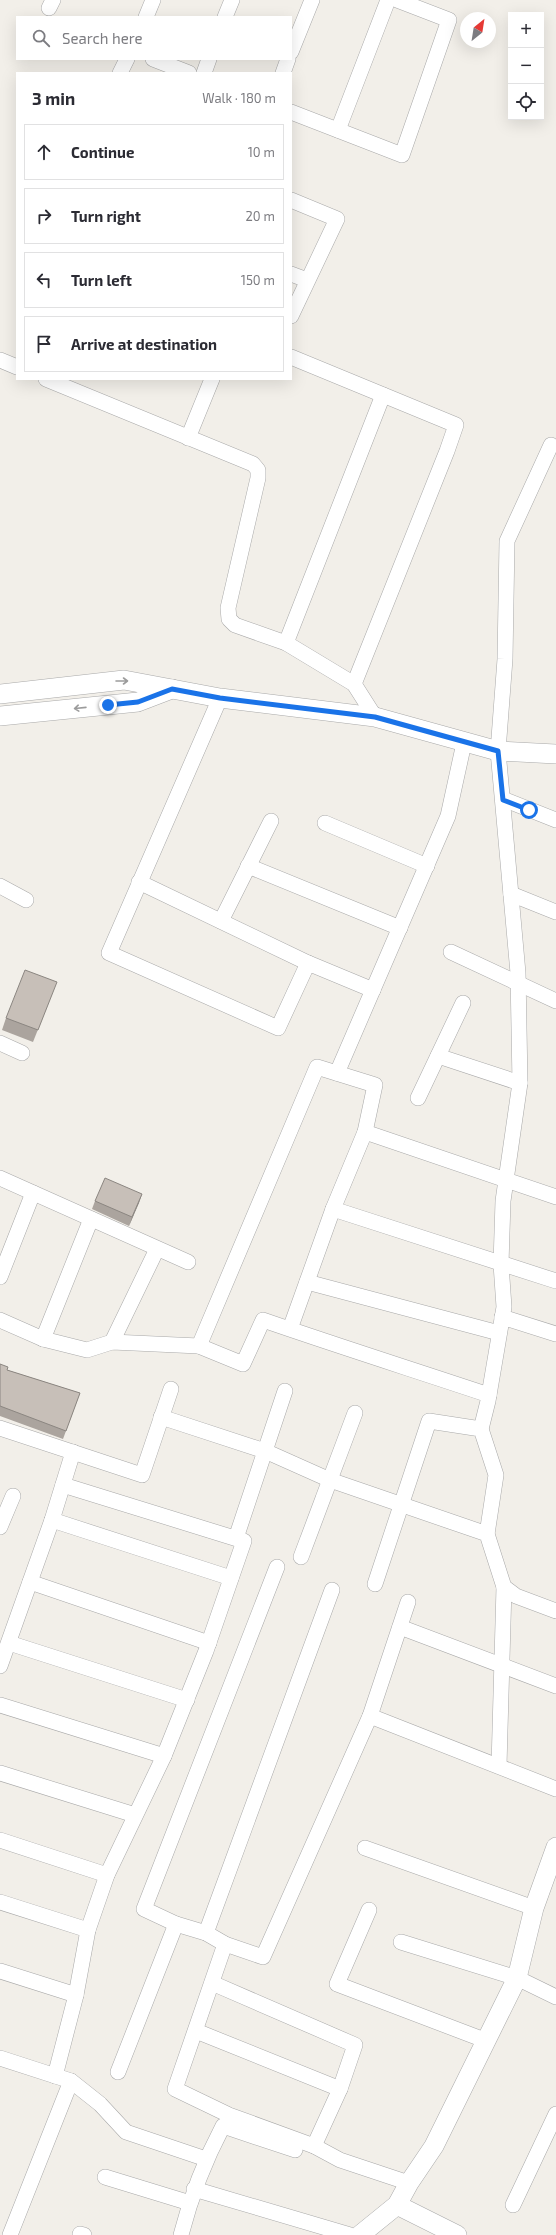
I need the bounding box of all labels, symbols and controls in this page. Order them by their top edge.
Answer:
north arrow [460,12,496,48]
map controls [508,12,544,120]
button: + [508,12,544,48]
search box [16,16,292,60]
icon: search [30,27,52,49]
text: Search here [62,29,143,47]
button: − [508,48,544,84]
button: locate [508,84,544,120]
text: 3 min [32,88,75,108]
text: Walk · 180 m [202,90,276,106]
icon: ahead [33,141,55,163]
text: Continue [71,143,134,161]
text: 10 m [248,144,275,160]
icon: right [33,205,55,227]
text: Turn right [71,207,141,225]
text: 20 m [246,208,275,224]
icon: left [33,269,55,291]
text: Turn left [71,271,132,289]
text: 150 m [241,272,275,288]
icon: arrive [33,333,55,355]
text: Arrive at destination [71,335,217,353]
one-way arrow [115,677,128,685]
route end [99,696,117,714]
one-way arrow [74,704,87,712]
route start [520,801,538,819]

